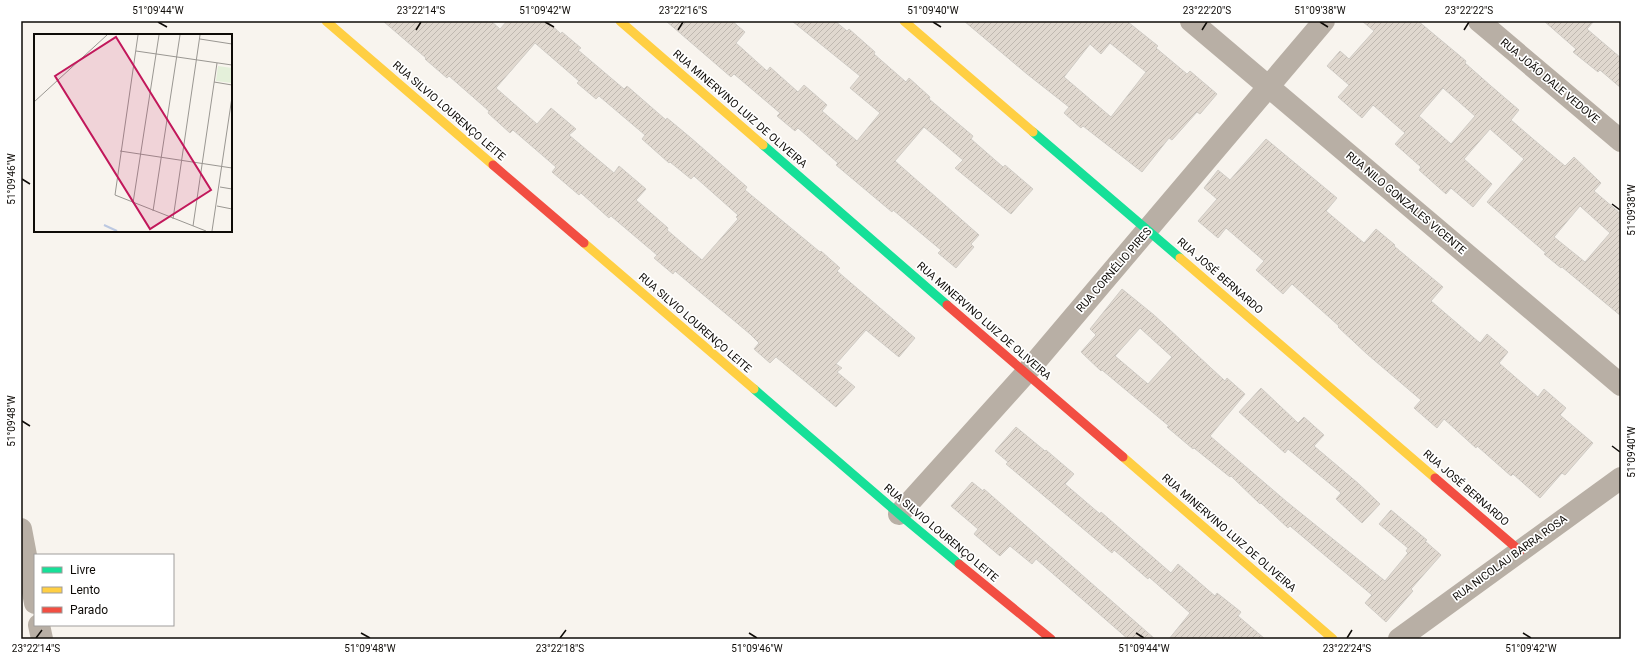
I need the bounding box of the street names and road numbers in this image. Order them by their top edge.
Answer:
street label: RUA JOÃO DALE VEDOVE [1498,36,1602,126]
street label: RUA MINERVINO LUIZ DE OLIVEIRA [670,47,810,171]
street label: RUA SILVIO LOURENÇO LEITE [390,59,508,163]
street label: RUA NILO GONZALES VICENTE [1343,149,1469,257]
street label: RUA CORNÉLIO PIRES [1074,225,1155,315]
street label: RUA JOSÉ BERNARDO [1174,235,1266,317]
street label: RUA MINERVINO LUIZ DE OLIVEIRA [914,259,1054,383]
street label: RUA SILVIO LOURENÇO LEITE [636,271,754,375]
street label: RUA JOSÉ BERNARDO [1420,447,1512,529]
street label: RUA MINERVINO LUIZ DE OLIVEIRA [1159,471,1299,595]
street label: RUA SILVIO LOURENÇO LEITE [881,481,1001,585]
street label: RUA NICOLAU BARRA ROSA [1450,512,1570,604]

